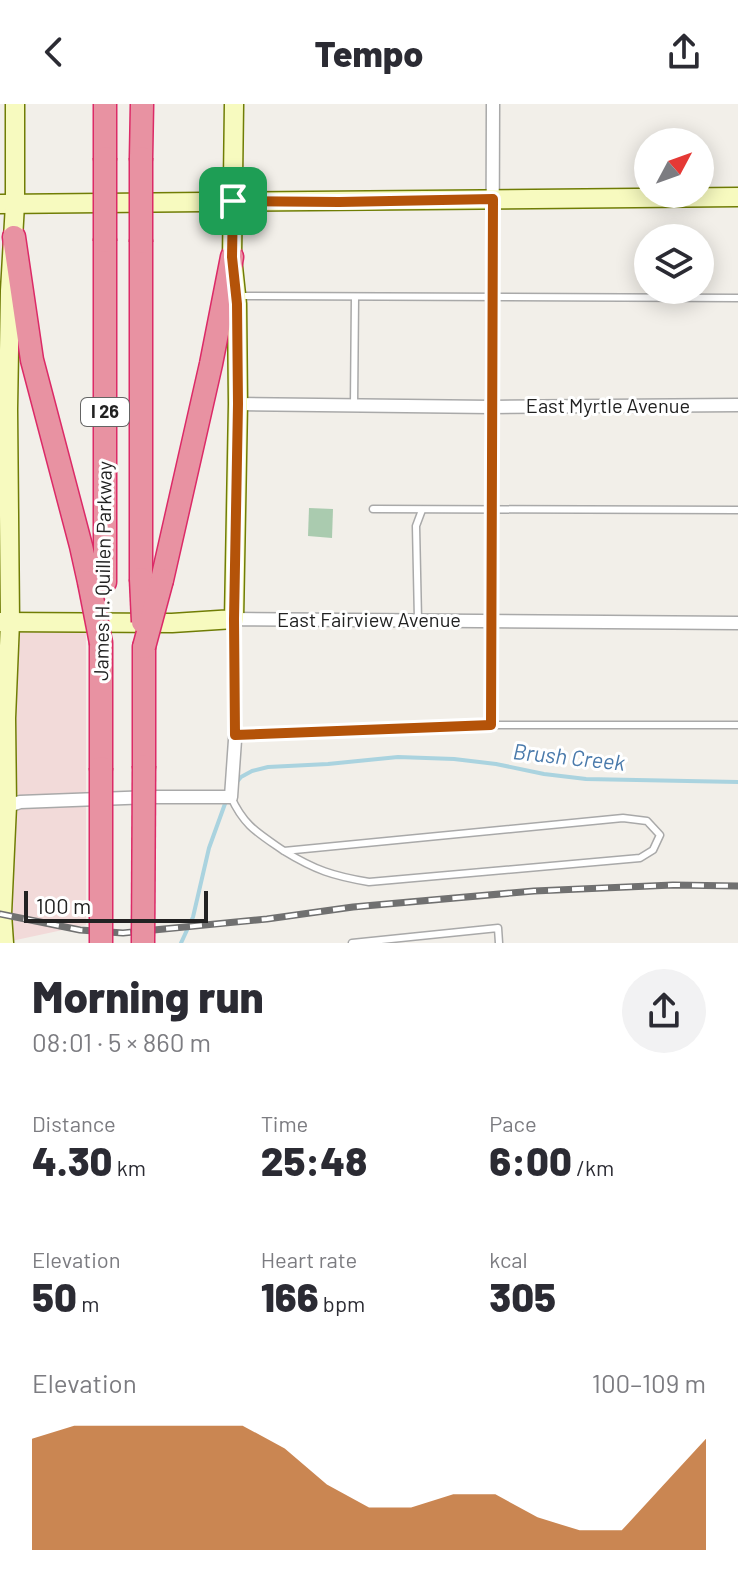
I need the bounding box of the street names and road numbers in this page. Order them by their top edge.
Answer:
street label: East Myrtle Avenue [526,393,690,417]
road number: I 26 [81,398,129,426]
street label: James H. Quillen Parkway [88,461,116,681]
street label: East Fairview Avenue [277,607,461,631]

